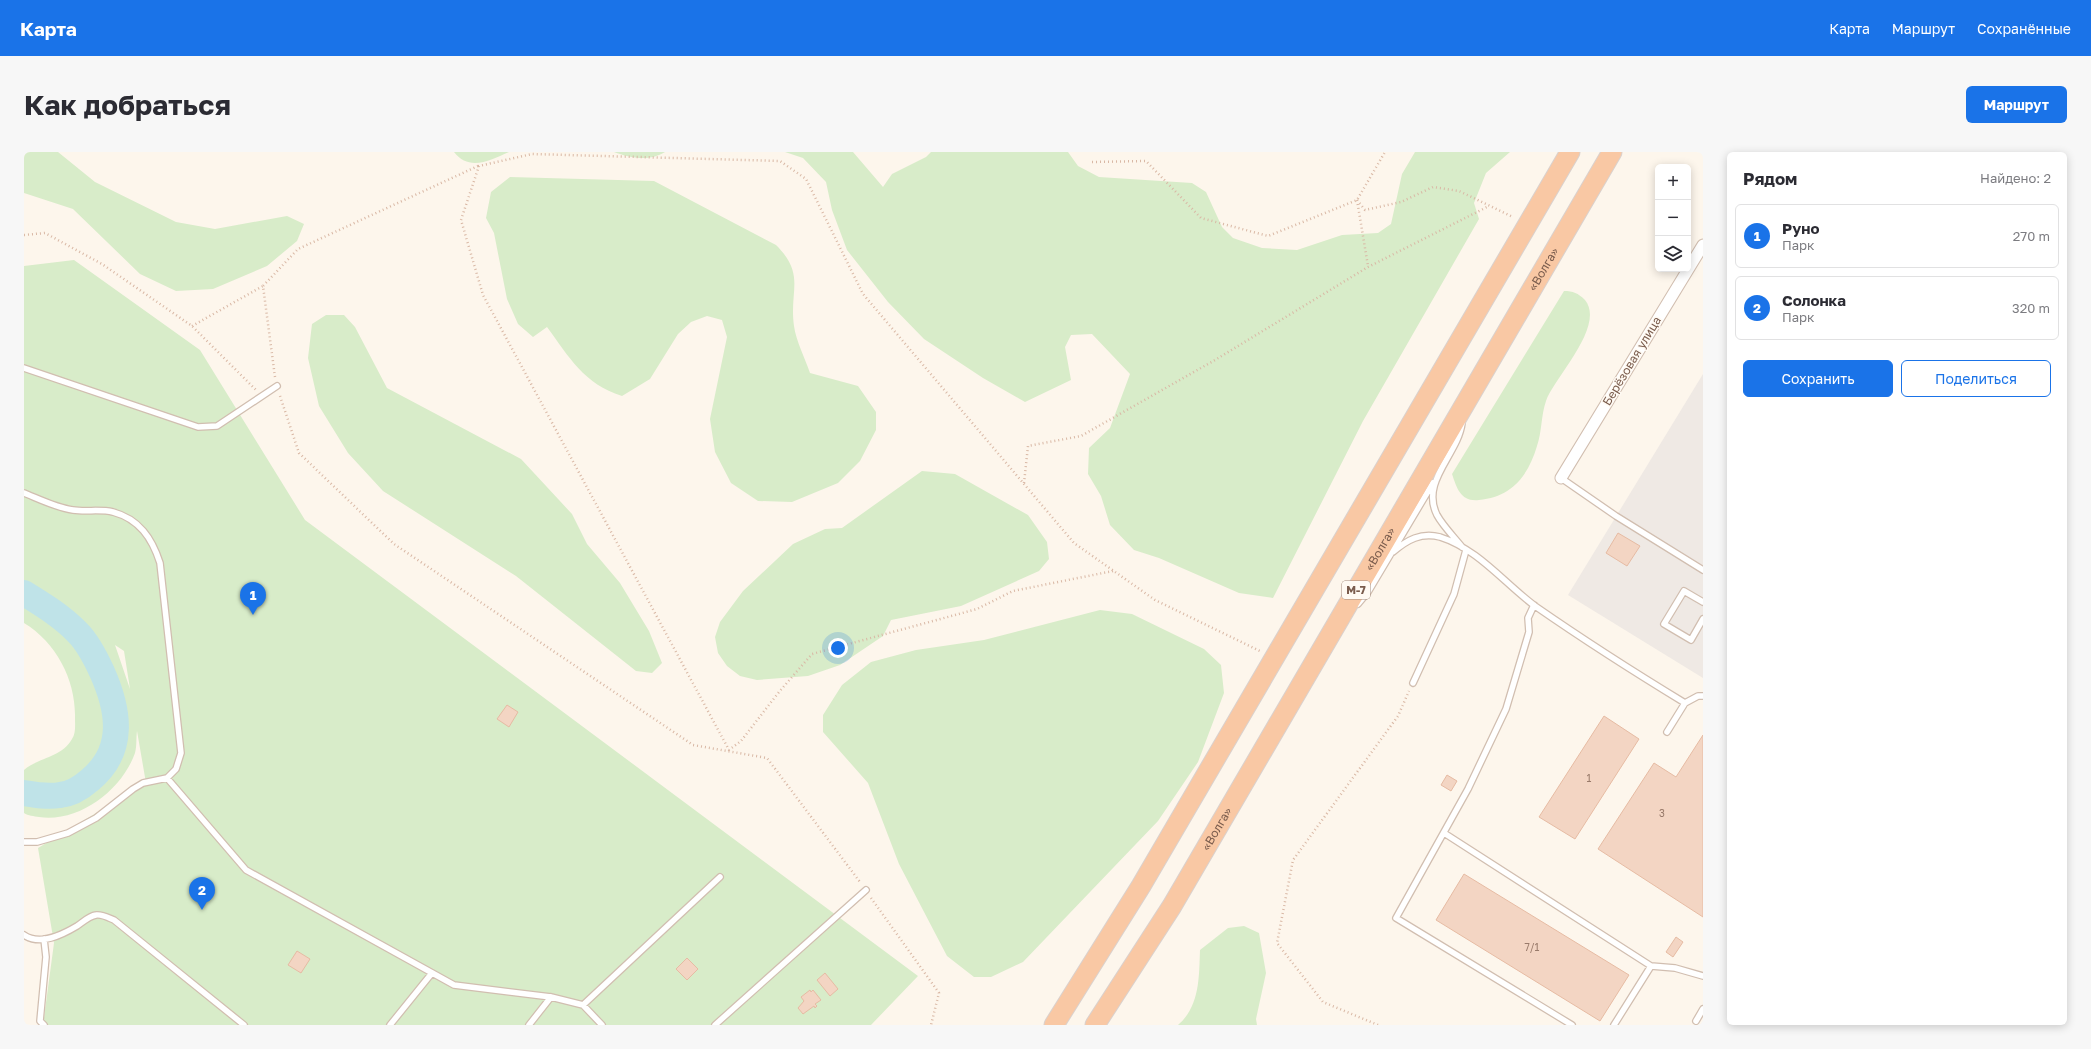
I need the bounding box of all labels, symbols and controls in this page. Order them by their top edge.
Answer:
text: Карта [20,17,77,40]
text: Карта [1829,20,1870,37]
text: Маршрут [1892,20,1955,37]
text: Сохранённые [1977,20,2071,37]
button: Маршрут [1966,86,2067,123]
text: Как добраться [24,88,231,121]
map controls [1655,164,1691,272]
button: + [1655,164,1691,200]
text: Рядом [1743,168,1797,189]
text: Найдено: 2 [1980,170,2051,186]
button: − [1655,200,1691,236]
text: Руно [1782,219,1819,237]
text: 1 [1754,228,1760,244]
text: 270 m [2013,228,2050,244]
button: layers [1655,236,1691,272]
text: Парк [1782,237,1815,253]
street label: «Волга» [1525,244,1562,293]
text: Солонка [1782,291,1846,309]
text: 2 [1753,300,1761,316]
text: 320 m [2012,300,2050,316]
text: Парк [1782,309,1815,325]
street label: Берёзовая улица [1599,313,1664,408]
button: Сохранить [1743,360,1893,397]
button: Поделиться [1901,360,2051,397]
street label: «Волга» [1361,524,1398,573]
road number: М-7 [1342,581,1370,599]
pin: 1 [240,582,266,615]
your location [828,638,848,658]
house number: 1 [1587,772,1592,784]
street label: «Волга» [1198,804,1235,853]
house number: 3 [1659,807,1665,819]
pin: 2 [189,877,215,910]
house number: 7/1 [1525,941,1540,953]

